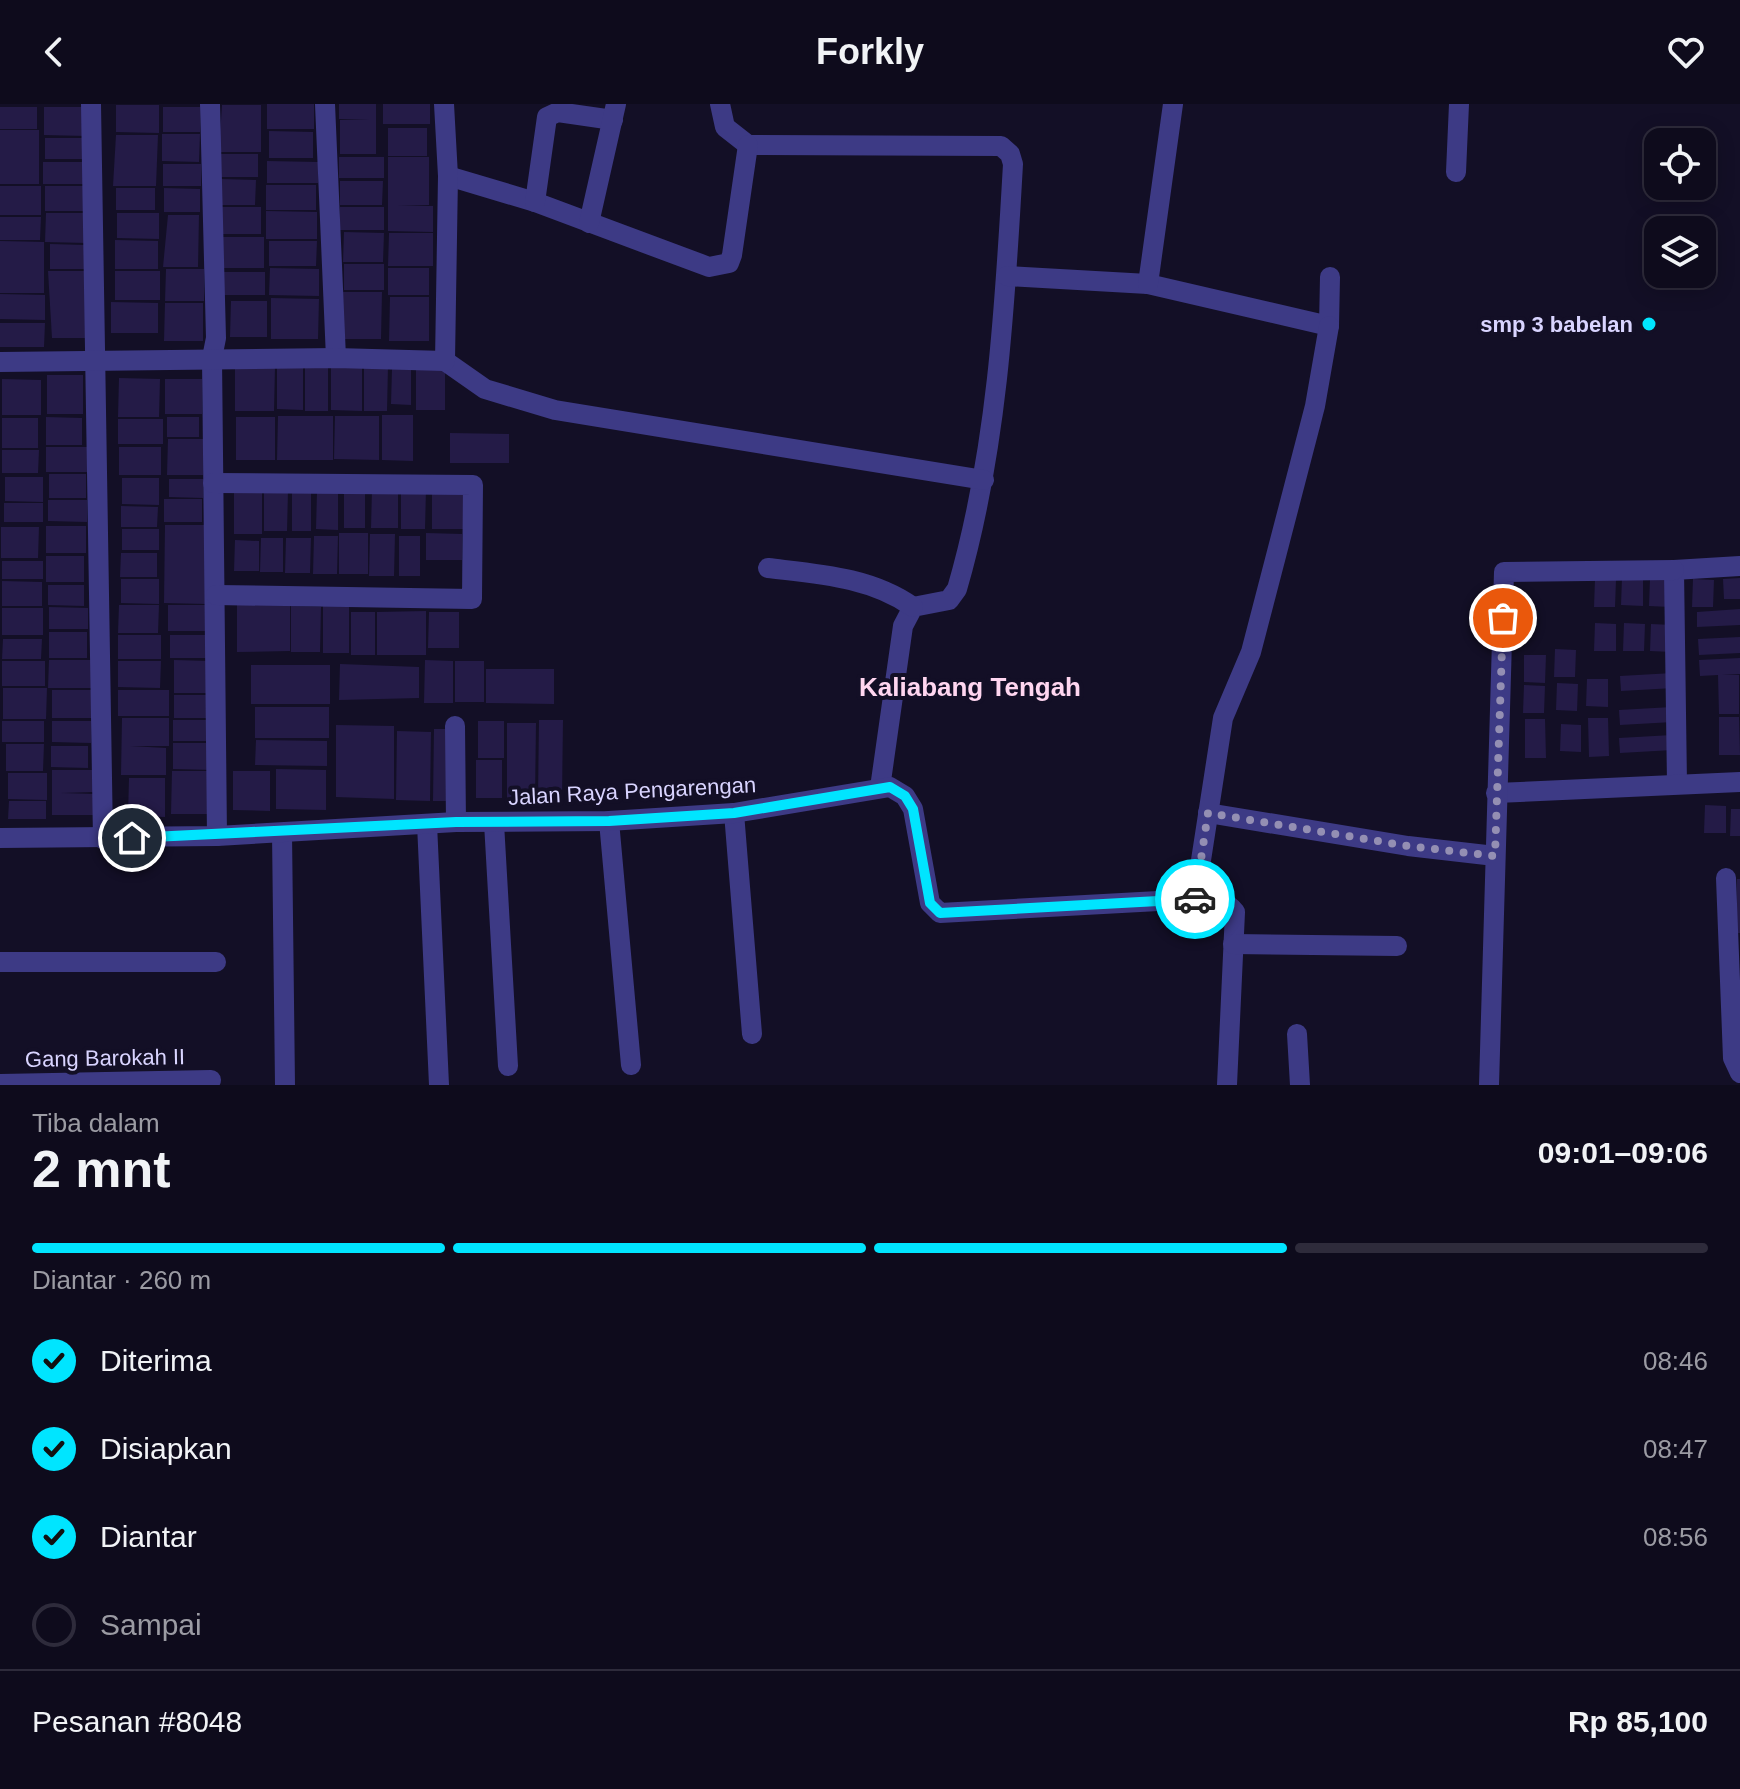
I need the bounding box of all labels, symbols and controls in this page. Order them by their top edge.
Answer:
icon: back [32,30,76,74]
icon: heart [1664,30,1708,74]
text: Forkly [816,31,924,72]
map controls [1644,128,1716,288]
button: locate [1644,128,1716,200]
button: layers [1644,216,1716,288]
place label: smp 3 babelan [1480,312,1633,337]
marker: smp 3 babelan [1640,315,1658,333]
pin [1469,584,1537,652]
icon: bag [1481,596,1525,640]
district label: Kaliabang Tengah [859,672,1081,702]
street label: Jalan Raya Pengarengan [507,772,757,810]
pin [98,804,166,872]
icon: home [110,816,154,860]
courier [1155,859,1235,939]
icon: car [1173,877,1217,921]
street label: Gang Barokah II [25,1044,185,1072]
text: Tiba dalam [32,1108,160,1138]
text: 09:01–09:06 [1538,1136,1708,1169]
text: 2 mnt [32,1140,171,1198]
text: Diantar · 260 m [32,1265,211,1295]
icon: check [32,1339,76,1383]
text: Diterima [100,1344,212,1377]
text: 08:46 [1643,1346,1708,1376]
icon: check [32,1427,76,1471]
text: Disiapkan [100,1432,232,1465]
text: 08:47 [1643,1434,1708,1464]
icon: check [32,1515,76,1559]
text: Diantar [100,1520,197,1553]
text: 08:56 [1643,1522,1708,1552]
text: Sampai [100,1608,202,1641]
text: Pesanan #8048 [32,1705,242,1738]
text: Rp 85,100 [1568,1705,1708,1738]

